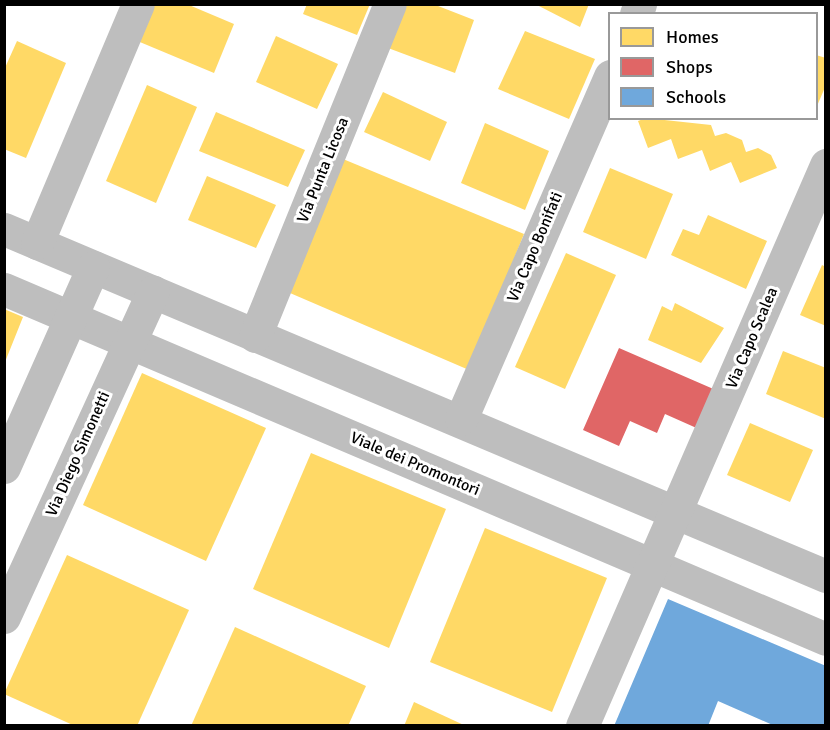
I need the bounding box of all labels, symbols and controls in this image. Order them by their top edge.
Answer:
legend [608,12,818,120]
text: Homes [666,26,719,48]
text: Shops [666,56,713,78]
text: Schools [666,86,726,108]
street label: Via Punta Licosa [293,114,353,226]
street label: Via Capo Bonifati [503,189,567,305]
street label: Via Capo Scalea [722,284,782,392]
street label: Via Diego Simonetti [42,388,114,520]
street label: Viale dei Promontori [347,428,483,500]

